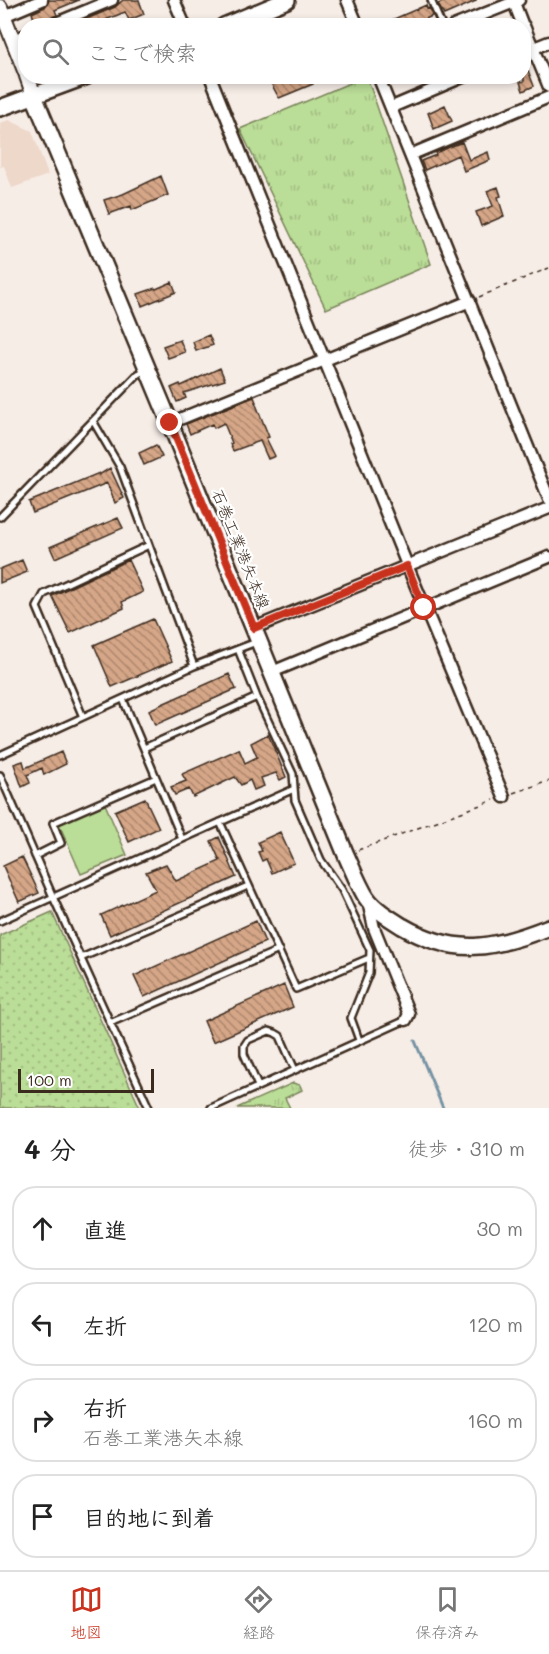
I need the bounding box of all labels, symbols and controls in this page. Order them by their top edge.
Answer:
search box [18,18,531,84]
icon: search [39,35,72,68]
text: ここで検索 [87,38,197,67]
route end [156,409,182,435]
street label: 石巻工業港矢本線 [208,486,275,612]
route start [410,594,436,620]
scale bar [18,1066,154,1094]
text: 100 m [27,1069,72,1090]
text: 4 分 [24,1132,76,1166]
text: 徒歩 · 310 m [408,1135,525,1161]
icon: ahead [26,1212,59,1245]
text: 直進 [83,1215,127,1244]
text: 30 m [477,1215,523,1241]
icon: left [26,1308,59,1341]
text: 左折 [83,1311,127,1340]
text: 120 m [468,1311,523,1337]
text: 右折 [83,1393,127,1422]
icon: right [26,1404,59,1437]
text: 160 m [467,1407,523,1433]
text: 石巻工業港矢本線 [83,1424,243,1450]
icon: arrive [26,1500,59,1533]
text: 目的地に到着 [83,1503,215,1532]
tab: 地図 [70,1583,103,1643]
tab: 経路 [242,1583,275,1643]
tab: 保存済み [415,1583,479,1643]

